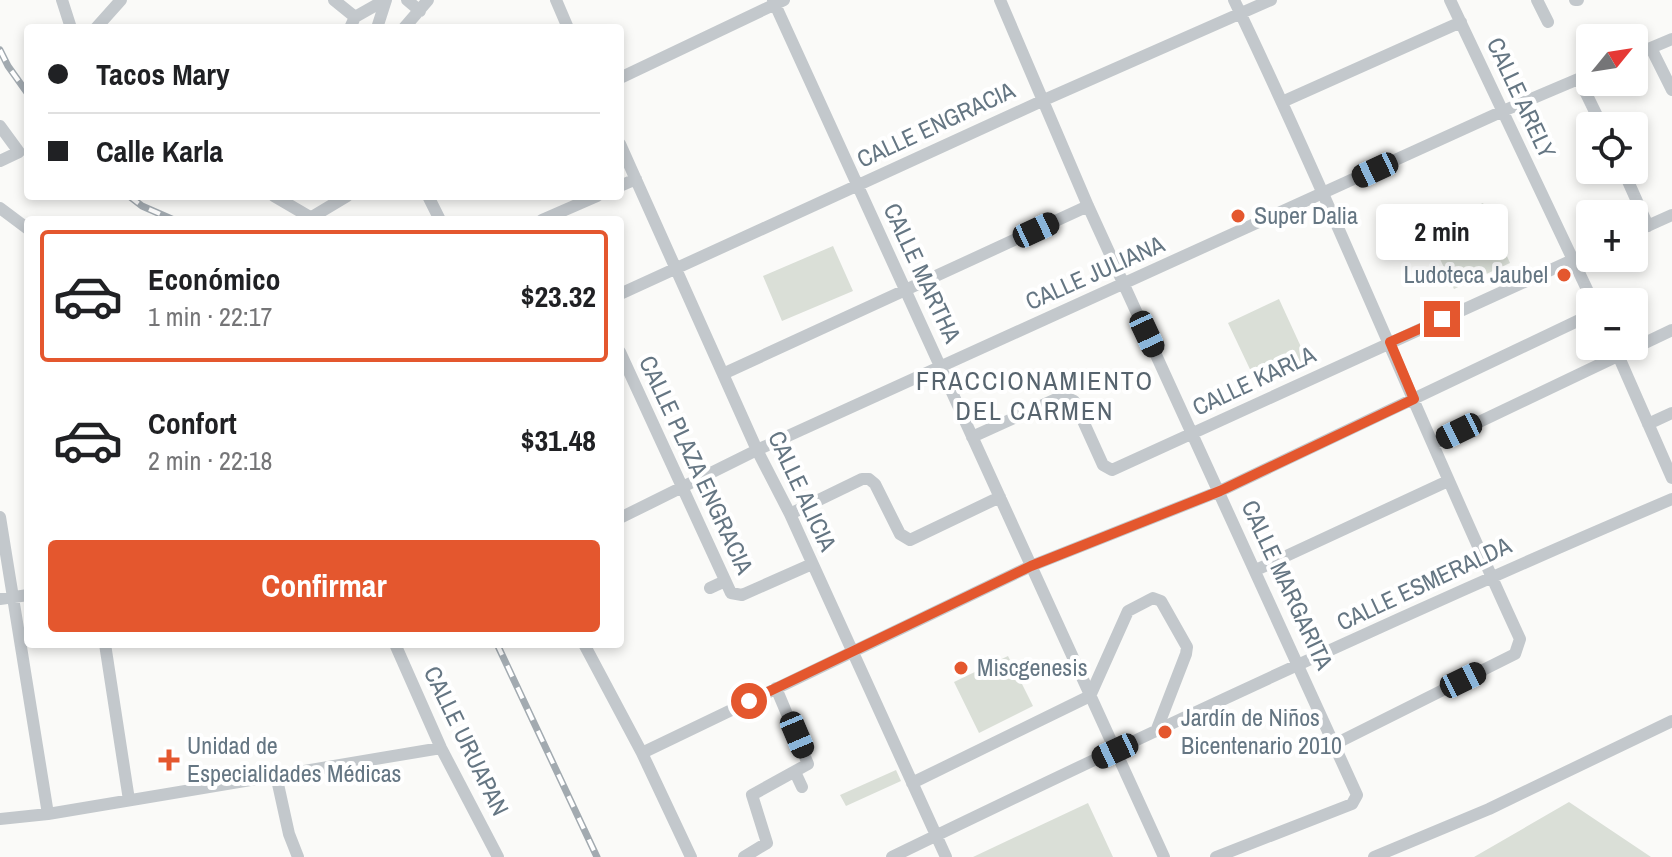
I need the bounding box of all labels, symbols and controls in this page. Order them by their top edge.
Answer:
north arrow [1576,24,1648,96]
map controls [1576,24,1648,360]
street label: CALLE ARELY [1480,32,1564,163]
text: Tacos Mary [96,54,230,94]
street label: CALLE ENGRACIA [851,73,1020,175]
button: locate [1576,112,1648,184]
text: Calle Karla [96,131,223,171]
car [1348,149,1402,191]
street label: CALLE MARTHA [877,198,970,348]
place label: Super Dalia [1254,199,1358,231]
button: + [1576,200,1648,272]
callout: 2 min [1376,203,1508,259]
marker: Super Dalia [1229,207,1247,225]
car [1009,209,1063,251]
text: 2 min [1414,214,1470,249]
street label: CALLE JULIANA [1020,227,1170,317]
place label: Ludoteca Jaubel [1404,258,1548,290]
text: Económico [148,259,281,299]
icon: car [52,260,124,332]
marker: Ludoteca Jaubel [1555,266,1573,284]
text: $23.32 [521,276,596,316]
button: − [1576,288,1648,360]
text: 1 min · 22:17 [148,299,272,334]
route end [1424,301,1460,337]
car [1126,307,1168,361]
street label: CALLE KARLA [1187,337,1321,423]
street label: CALLE PLAZA ENGRACIA [632,350,762,580]
district label: FRACCIONAMIENTO DEL CARMEN [916,363,1154,428]
text: Confort [148,403,237,443]
icon: car [52,404,124,476]
car [1432,410,1486,452]
text: $31.48 [521,420,596,460]
street label: CALLE ALICIA [761,425,845,557]
text: 2 min · 22:18 [148,443,272,478]
street label: CALLE MARGARITA [1235,495,1342,675]
street label: CALLE ESMERALDA [1331,528,1517,638]
button: Confirmar [48,540,600,632]
place label: Miscgenesis [977,651,1087,683]
marker: Miscgenesis [952,659,970,677]
car [1436,659,1490,701]
street label: CALLE URUAPAN [417,660,517,821]
route start [731,683,767,719]
place label: Jardín de Niños Bicentenario 2010 [1181,701,1342,761]
car [777,708,817,762]
marker: Jardín de Niños Bicentenario 2010 [1156,723,1174,741]
place label: Unidad de Especialidades Médicas [187,729,401,789]
car [1088,730,1142,772]
marker: Unidad de Especialidades Médicas [158,749,180,771]

